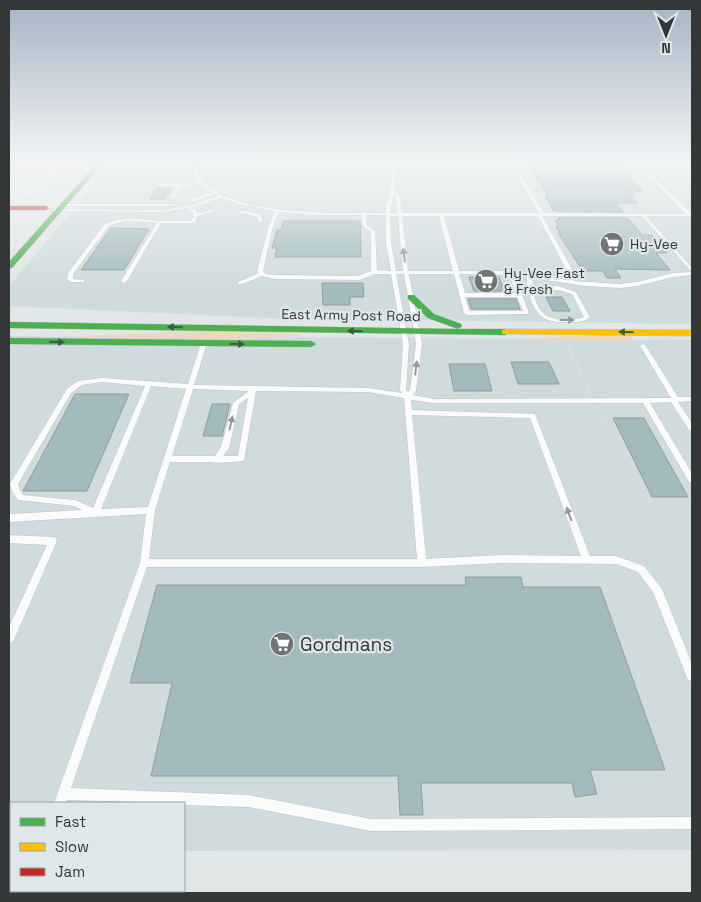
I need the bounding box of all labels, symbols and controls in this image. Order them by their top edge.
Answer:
north arrow [641,10,691,60]
text: N [661,39,671,57]
supermarket icon: Hy-Vee [599,231,625,257]
place label: Hy-Vee [630,235,678,253]
one-way arrow [400,247,408,263]
place label: Hy-Vee Fast & Fresh [504,264,585,298]
supermarket icon: Hy-Vee Fast & Fresh [473,268,499,294]
street label: East Army Post Road [281,305,421,325]
one-way arrow [559,316,575,324]
one-way arrow [167,322,183,330]
one-way arrow [347,327,363,335]
one-way arrow [618,328,634,336]
one-way arrow [50,338,66,346]
one-way arrow [230,340,246,348]
one-way arrow [412,360,420,376]
one-way arrow [227,415,235,430]
one-way arrow [565,507,573,521]
supermarket icon: Gordmans [269,631,295,657]
place label: Gordmans [300,632,392,657]
legend [10,802,185,892]
text: Fast [55,812,86,831]
text: Slow [55,837,89,856]
text: Jam [55,862,85,881]

